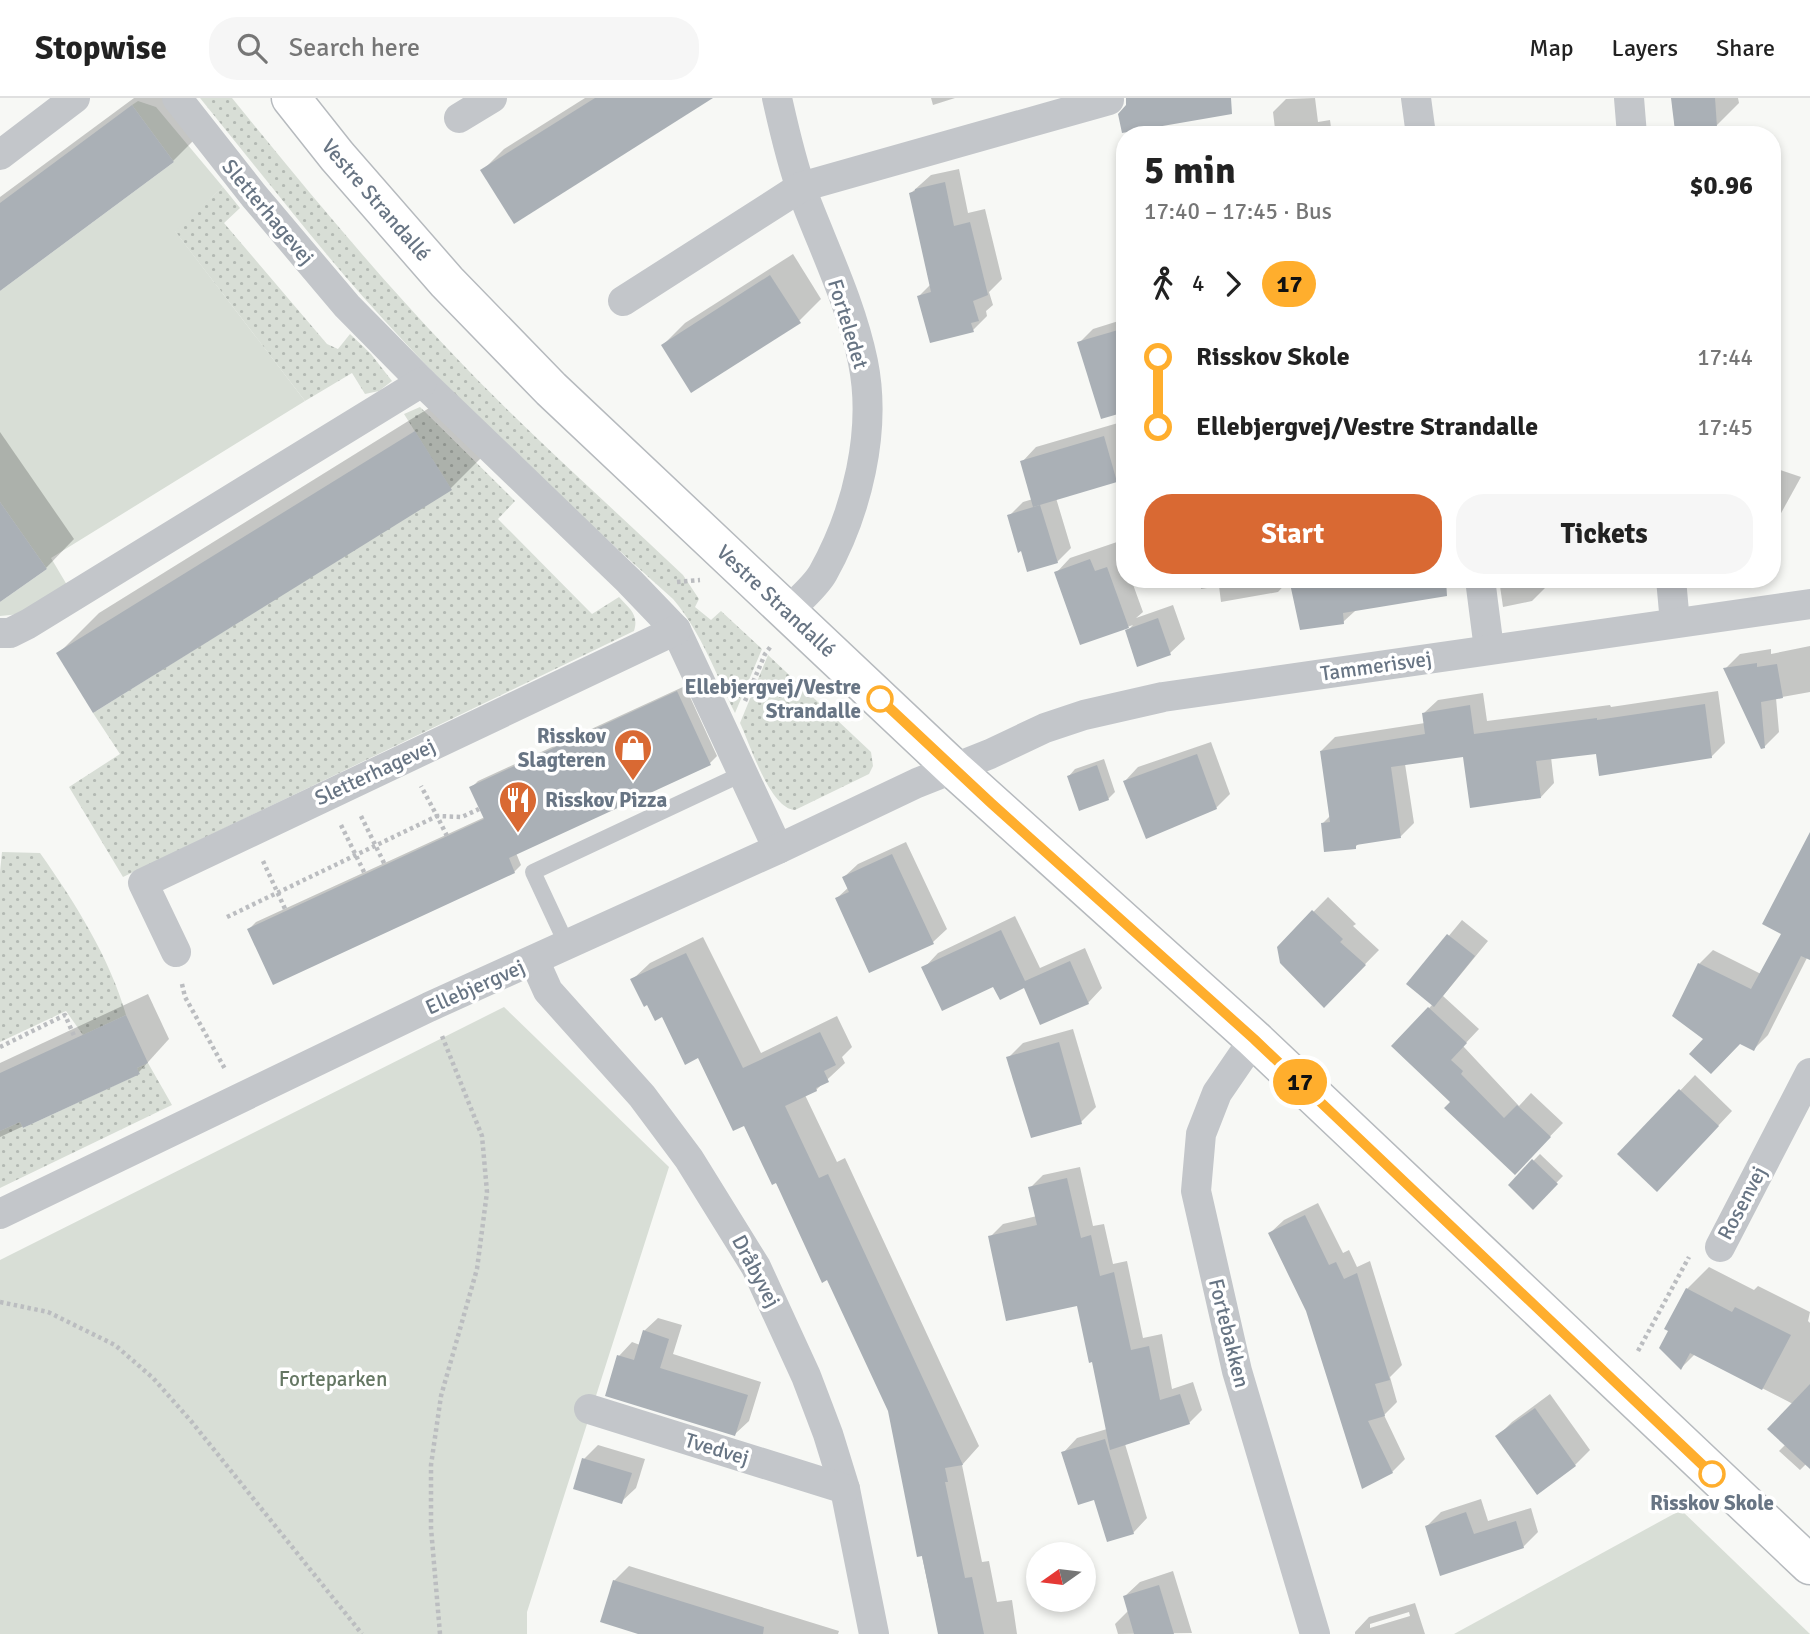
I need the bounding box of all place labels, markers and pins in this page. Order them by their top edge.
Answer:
place label: Ellebjergvej/Vestre Strandalle [684,674,861,724]
marker: Ellebjergvej/Vestre Strandalle [867,686,893,712]
place label: Risskov Slagteren [518,723,607,773]
shop icon: Risskov Slagteren [612,727,654,782]
restaurant icon: Risskov Pizza [497,779,539,834]
place label: Risskov Pizza [545,787,667,813]
marker: Risskov Skole [1699,1461,1725,1487]
place label: Risskov Skole [1650,1490,1774,1516]

